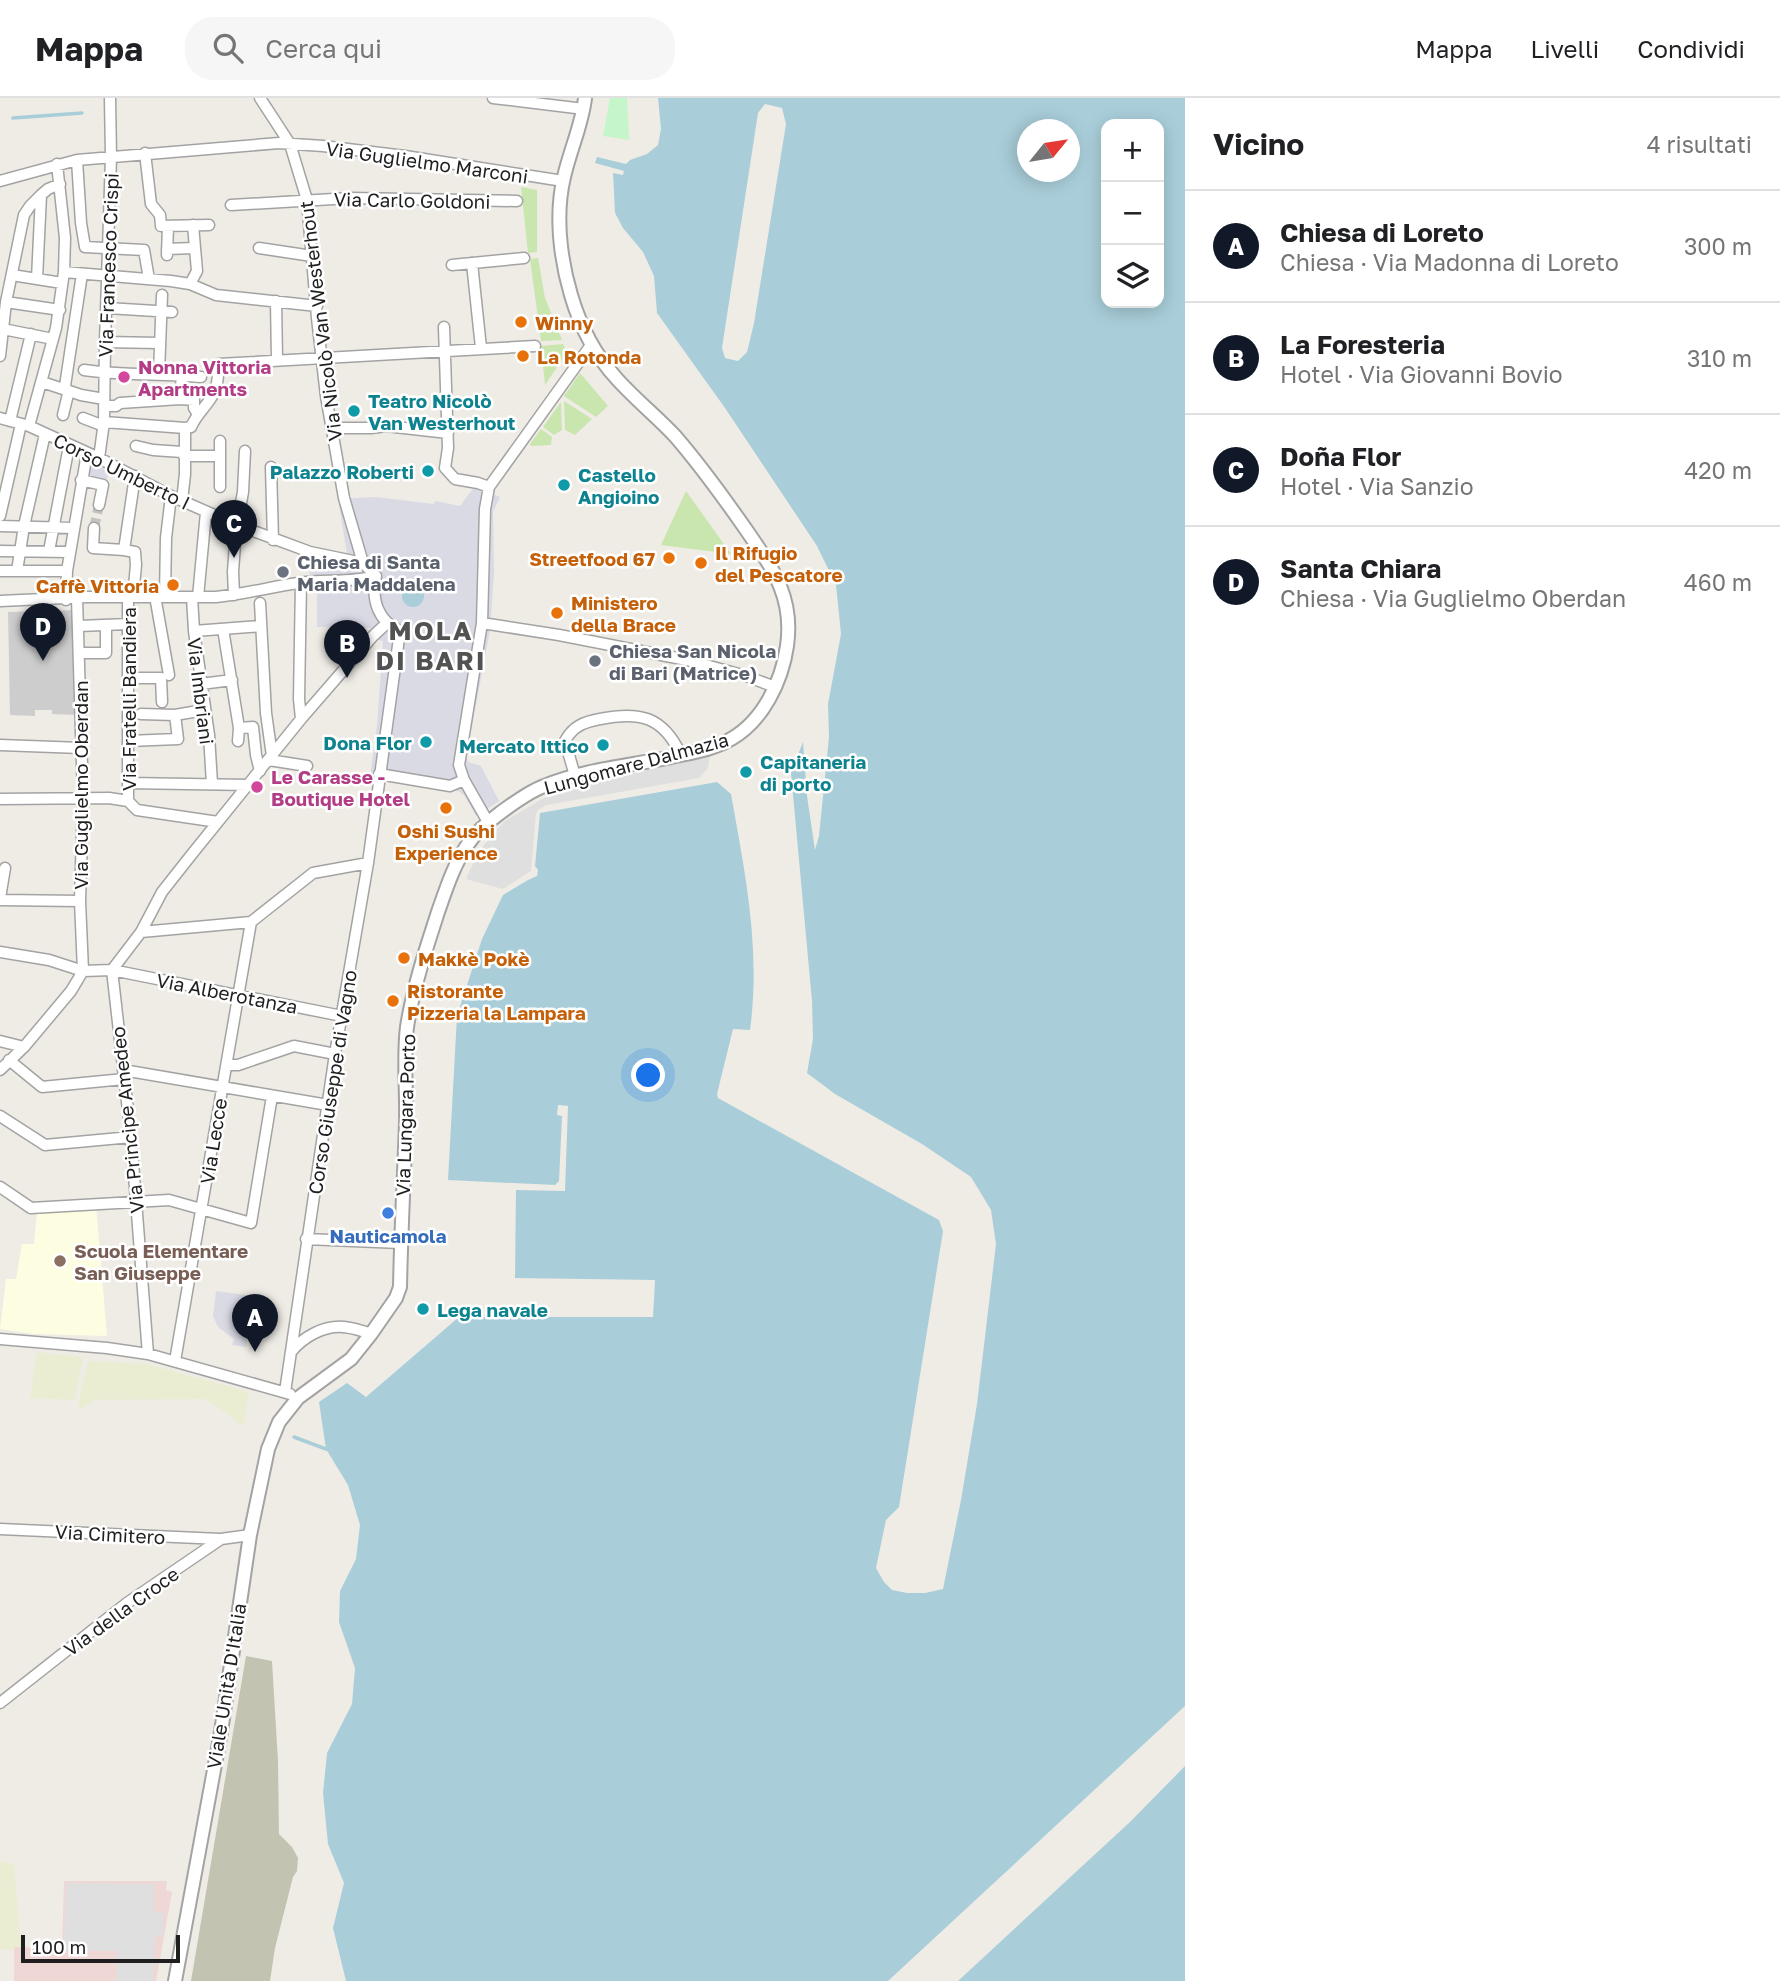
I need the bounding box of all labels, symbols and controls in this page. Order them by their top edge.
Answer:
search box [185,17,675,80]
text: Mappa [35,29,143,68]
icon: search [209,29,247,67]
text: Cerca qui [265,33,382,64]
text: Mappa [1415,34,1492,63]
text: Livelli [1530,34,1599,63]
text: Condividi [1637,34,1745,63]
north arrow [1017,119,1080,182]
map controls [1101,119,1164,308]
button: + [1101,119,1164,182]
text: Vicino [1213,126,1304,162]
text: 4 risultati [1647,130,1752,158]
street label: Via Guglielmo Marconi [324,136,530,188]
street label: Via Francesco Crispi [93,172,123,358]
button: − [1101,182,1164,245]
street label: Via Carlo Goldoni [333,187,491,213]
street label: Via Nicolò Van Westerhout [294,199,346,443]
text: Chiesa di Loreto [1280,217,1484,248]
text: A [1228,232,1244,260]
text: 300 m [1684,232,1752,260]
button: layers [1101,245,1164,308]
text: Chiesa · Via Madonna di Loreto [1280,248,1619,276]
place label: Winny [535,311,594,334]
marker: Winny [513,314,529,330]
text: La Foresteria [1280,329,1445,360]
text: B [1228,344,1244,372]
text: 310 m [1687,344,1752,372]
place label: La Rotonda [537,345,641,368]
marker: La Rotonda [515,348,531,364]
place label: Nonna Vittoria Apartments [138,355,271,400]
text: Hotel · Via Giovanni Bovio [1280,360,1563,388]
marker: Nonna Vittoria Apartments [116,369,132,385]
place label: Teatro Nicolò Van Westerhout [368,389,516,434]
marker: Teatro Nicolò Van Westerhout [346,403,362,419]
street label: Corso Umberto I [50,428,194,514]
text: Doña Flor [1280,441,1401,472]
text: C [1228,456,1244,484]
text: 420 m [1684,456,1752,484]
place label: Palazzo Roberti [270,460,414,483]
marker: Palazzo Roberti [420,463,436,479]
place label: Castello Angioino [578,463,659,508]
text: Hotel · Via Sanzio [1280,472,1473,500]
marker: Castello Angioino [556,477,572,493]
pin: C [211,500,257,558]
place label: Il Rifugio del Pescatore [715,541,843,586]
place label: Streetfood 67 [529,547,655,570]
place label: Chiesa di Santa Maria Maddalena [297,550,456,595]
marker: Streetfood 67 [661,550,677,566]
text: Santa Chiara [1280,553,1441,584]
marker: Il Rifugio del Pescatore [693,555,709,571]
marker: Chiesa di Santa Maria Maddalena [275,564,291,580]
text: D [1228,568,1244,596]
text: 460 m [1684,568,1752,596]
place label: Caffè Vittoria [36,574,159,597]
marker: Caffè Vittoria [165,577,181,593]
text: Chiesa · Via Guglielmo Oberdan [1280,584,1626,612]
place label: Ministero della Brace [571,591,676,636]
pin: D [20,603,66,661]
marker: Ministero della Brace [549,605,565,621]
street label: Via Fratelli Bandiera [117,607,140,791]
district label: MOLA DI BARI [375,615,487,676]
pin: B [324,620,370,678]
street label: Via Imbriani [183,636,219,746]
place label: Chiesa San Nicola di Bari (Matrice) [609,639,776,684]
marker: Chiesa San Nicola di Bari (Matrice) [587,653,603,669]
street label: Via Guglielmo Oberdan [69,680,92,890]
street label: Lungomare Dalmazia [541,727,731,799]
place label: Dona Flor [323,731,413,754]
marker: Dona Flor [418,734,434,750]
place label: Mercato Ittico [459,734,589,757]
marker: Mercato Ittico [595,737,611,753]
place label: Capitaneria di porto [760,750,866,795]
marker: Capitaneria di porto [738,764,754,780]
place label: Le Carasse - Boutique Hotel [271,765,410,810]
marker: Le Carasse - Boutique Hotel [249,779,265,795]
marker: Oshi Sushi Experience [438,800,454,816]
place label: Oshi Sushi Experience [394,819,498,864]
place label: Makkè Pokè [418,947,529,970]
marker: Makkè Pokè [396,950,412,966]
street label: Via Alberotanza [154,968,300,1018]
street label: Corso Giuseppe di Vagno [303,968,361,1196]
place label: Ristorante Pizzeria la Lampara [407,979,586,1024]
marker: Ristorante Pizzeria la Lampara [385,993,401,1009]
street label: Via Principe Amedeo [106,1026,148,1214]
street label: Via Lungara Porto [391,1033,419,1197]
your location [631,1058,665,1092]
street label: Via Lecce [195,1096,231,1186]
marker: Nauticamola [380,1205,396,1221]
place label: Nauticamola [330,1224,446,1247]
place label: Scuola Elementare San Giuseppe [74,1239,248,1284]
marker: Scuola Elementare San Giuseppe [52,1253,68,1269]
pin: A [232,1294,278,1352]
place label: Lega navale [437,1298,548,1321]
marker: Lega navale [415,1301,431,1317]
street label: Via Cimitero [54,1520,166,1548]
street label: Via della Croce [59,1562,183,1660]
street label: Viale Unità D'Italia [202,1601,250,1771]
scale bar [21,1932,180,1964]
text: 100 m [32,1935,86,1958]

